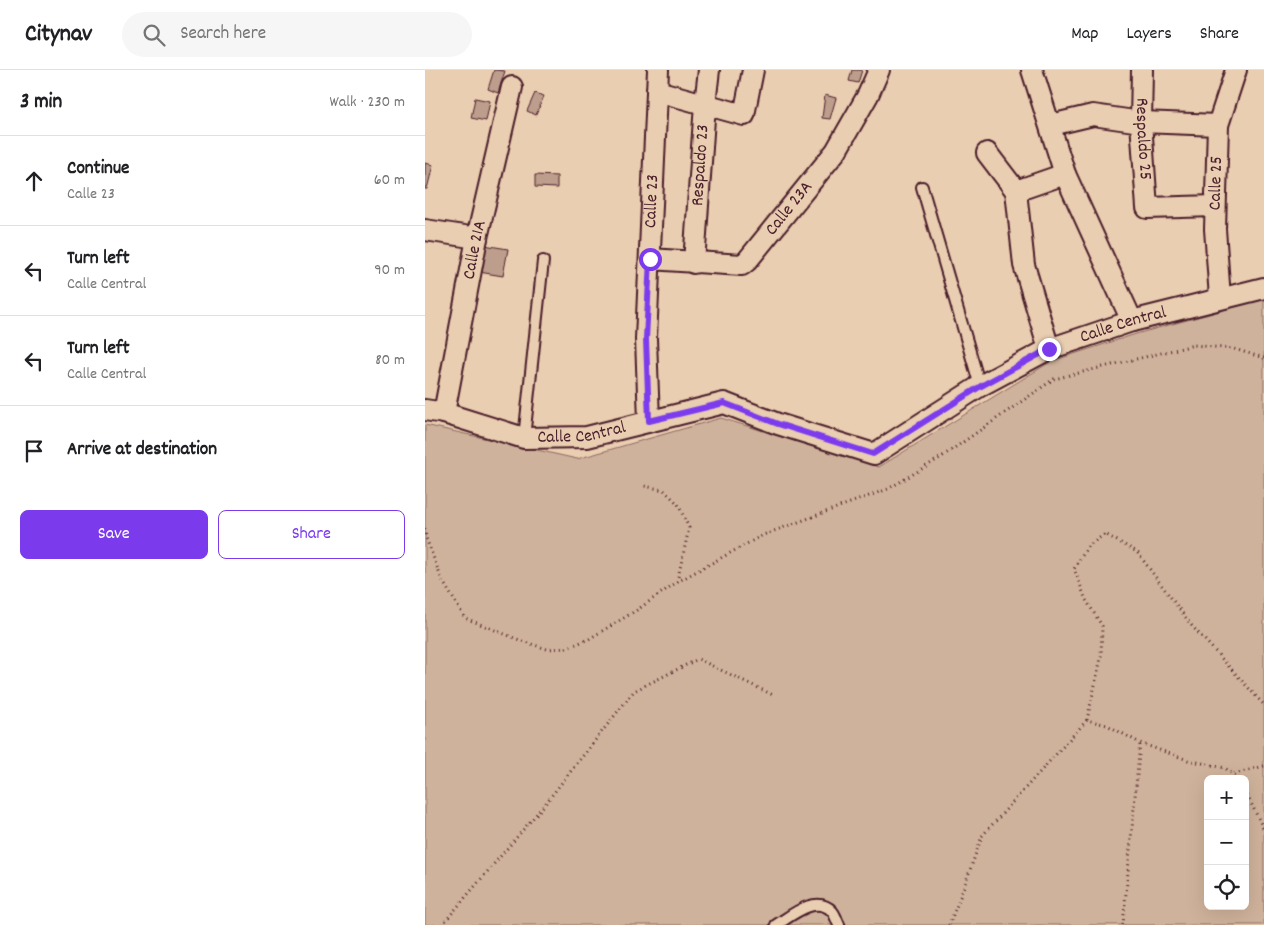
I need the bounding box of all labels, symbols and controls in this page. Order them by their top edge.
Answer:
search box [122,12,472,57]
text: Citynav [25,18,92,52]
icon: search [140,21,168,49]
text: Search here [180,21,266,48]
text: Map [1071,22,1098,47]
text: Layers [1126,22,1172,47]
text: Share [1200,22,1239,47]
text: 3 min [20,88,62,118]
text: Walk · 230 m [329,91,405,114]
street label: Respaldo 25 [1128,98,1158,181]
street label: Respaldo 23 [685,124,716,207]
text: Continue [67,156,129,183]
street label: Calle 25 [1203,156,1230,211]
icon: ahead [20,167,48,195]
text: 60 m [374,169,405,192]
street label: Calle 23 [638,174,666,229]
street label: Calle 23A [760,176,819,241]
text: Calle 23 [67,183,115,206]
street label: Calle 21A [457,218,493,282]
text: Turn left [67,246,130,273]
route start [639,248,662,271]
icon: left [20,257,48,285]
text: 90 m [374,259,405,282]
text: Calle Central [67,273,146,296]
street label: Calle Central [1077,300,1170,350]
text: Turn left [67,336,130,363]
route end [1038,338,1061,361]
icon: left [20,347,48,375]
text: 80 m [375,349,405,372]
text: Calle Central [67,363,146,386]
street label: Calle Central [537,415,629,450]
icon: arrive [20,437,48,465]
text: Arrive at destination [67,437,217,464]
button: Save [20,510,208,559]
button: Share [218,510,405,559]
map controls [1204,775,1249,910]
button: + [1204,775,1249,820]
button: − [1204,820,1249,865]
button: locate [1204,865,1249,910]

